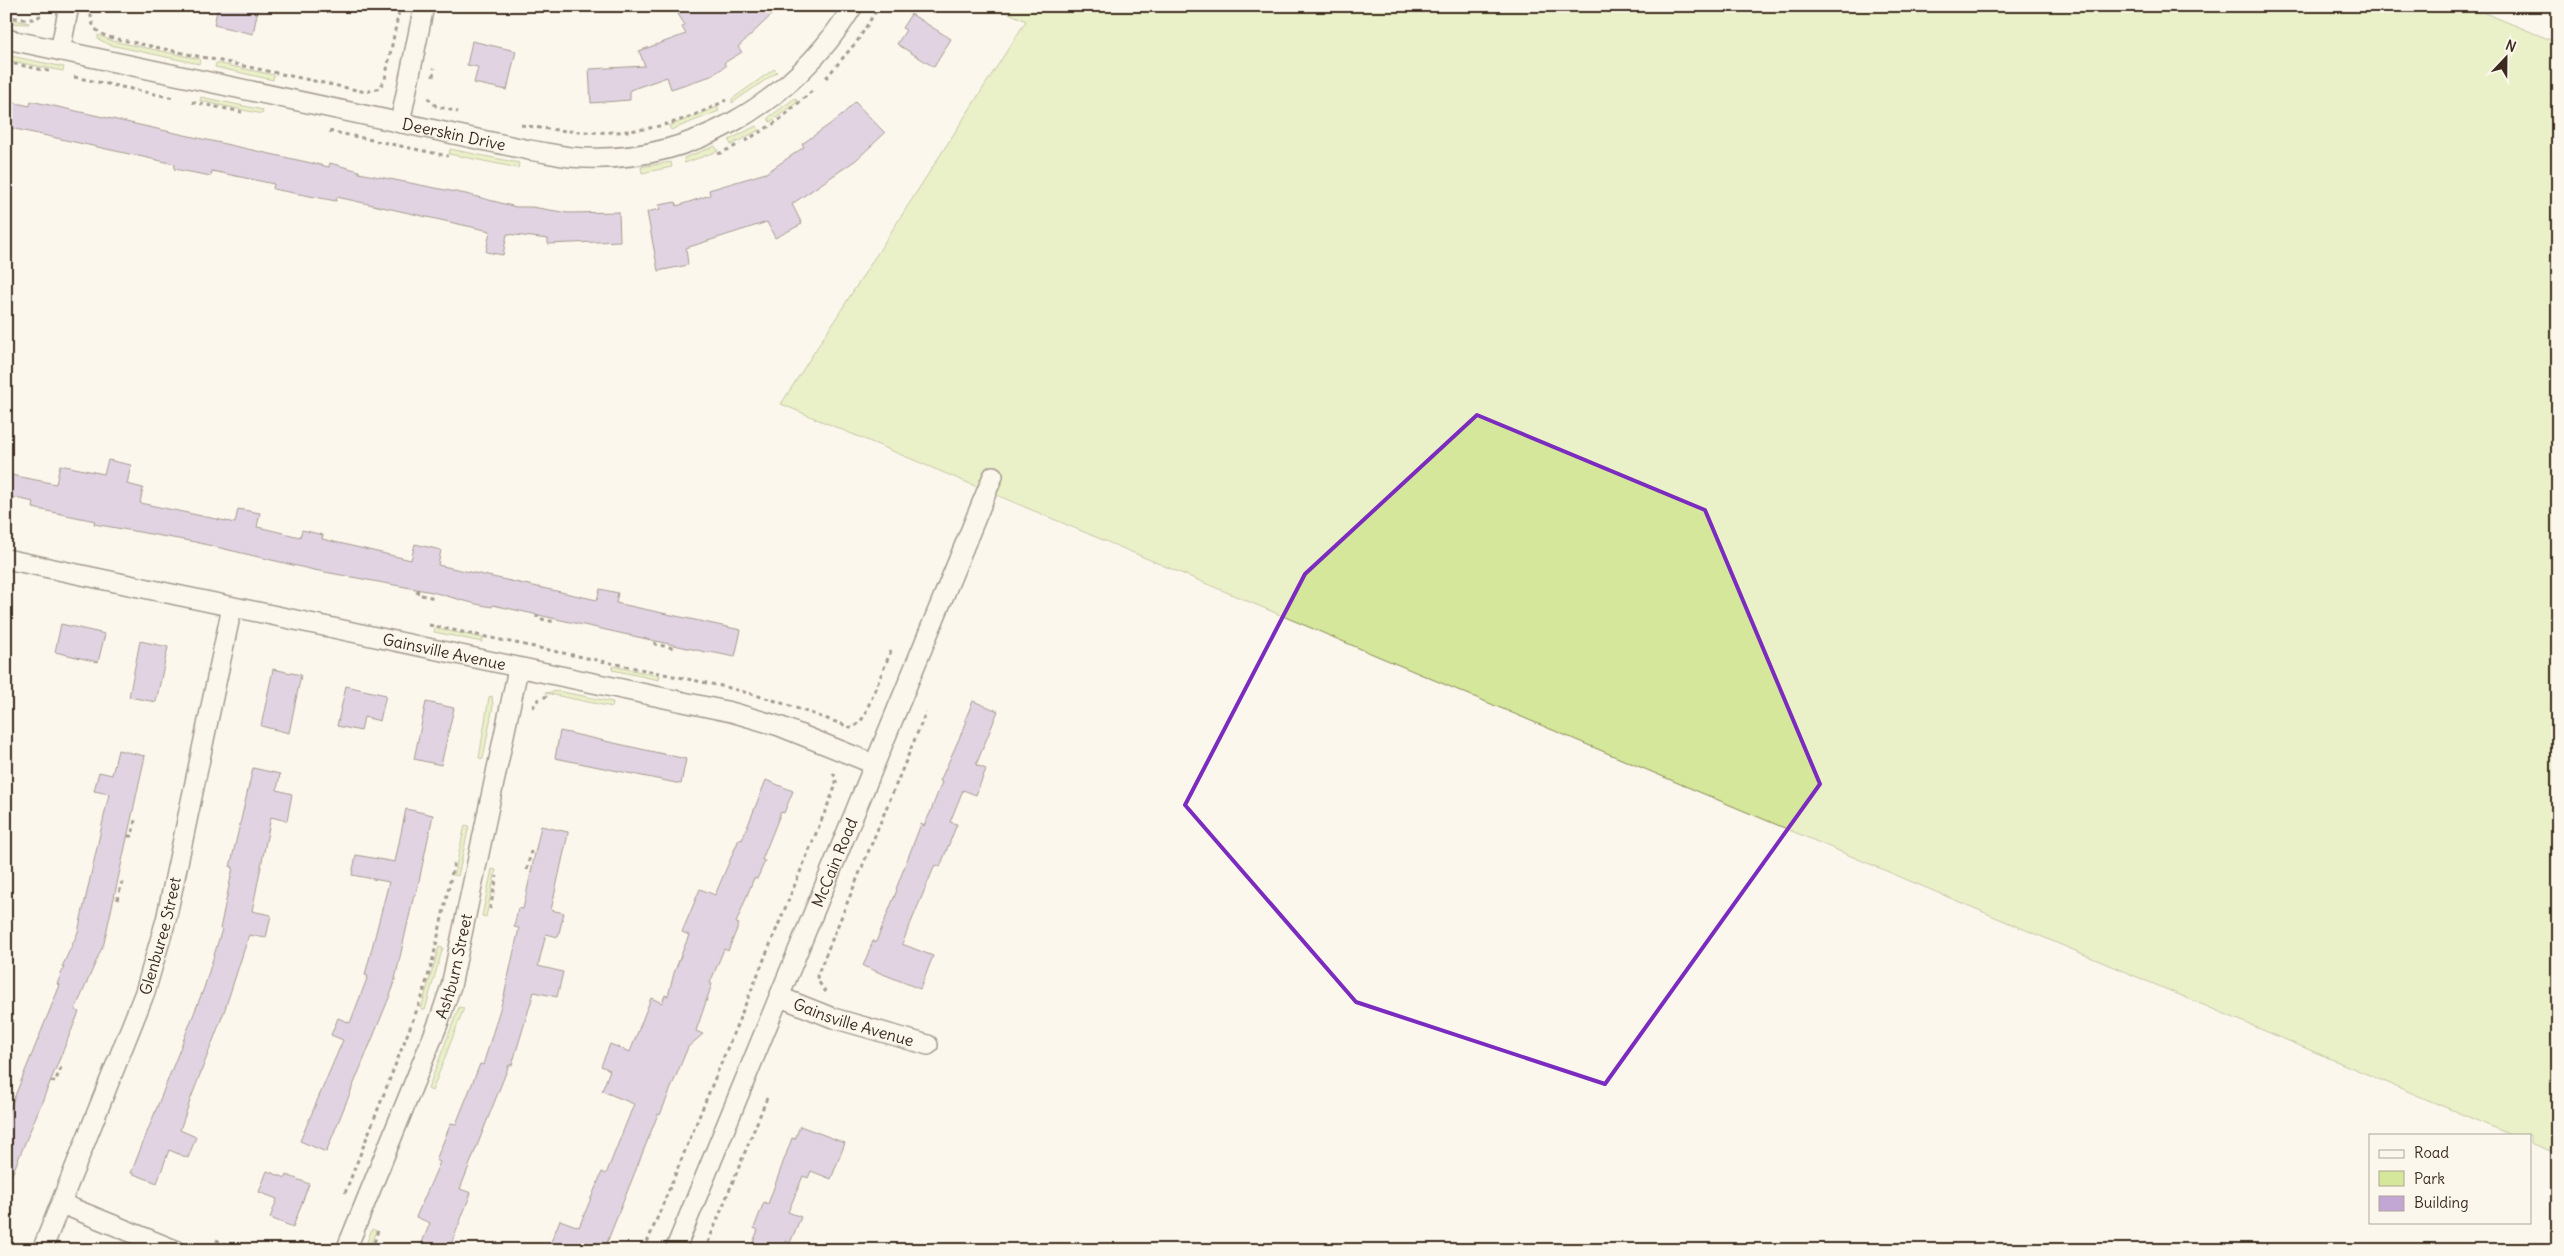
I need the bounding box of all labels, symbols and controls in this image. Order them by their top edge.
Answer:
north arrow [2482,32,2532,82]
text: N [2503,36,2519,56]
street label: Deerskin Drive [401,113,508,155]
street label: Gainsville Avenue [381,629,508,674]
street label: McCain Road [807,815,861,910]
street label: Glenburee Street [135,875,185,997]
street label: Ashburn Street [431,911,476,1021]
street label: Gainsville Avenue [791,993,916,1051]
legend [2369,1134,2532,1224]
text: Road [2414,1143,2449,1162]
text: Park [2414,1169,2445,1188]
text: Building [2414,1193,2469,1212]

